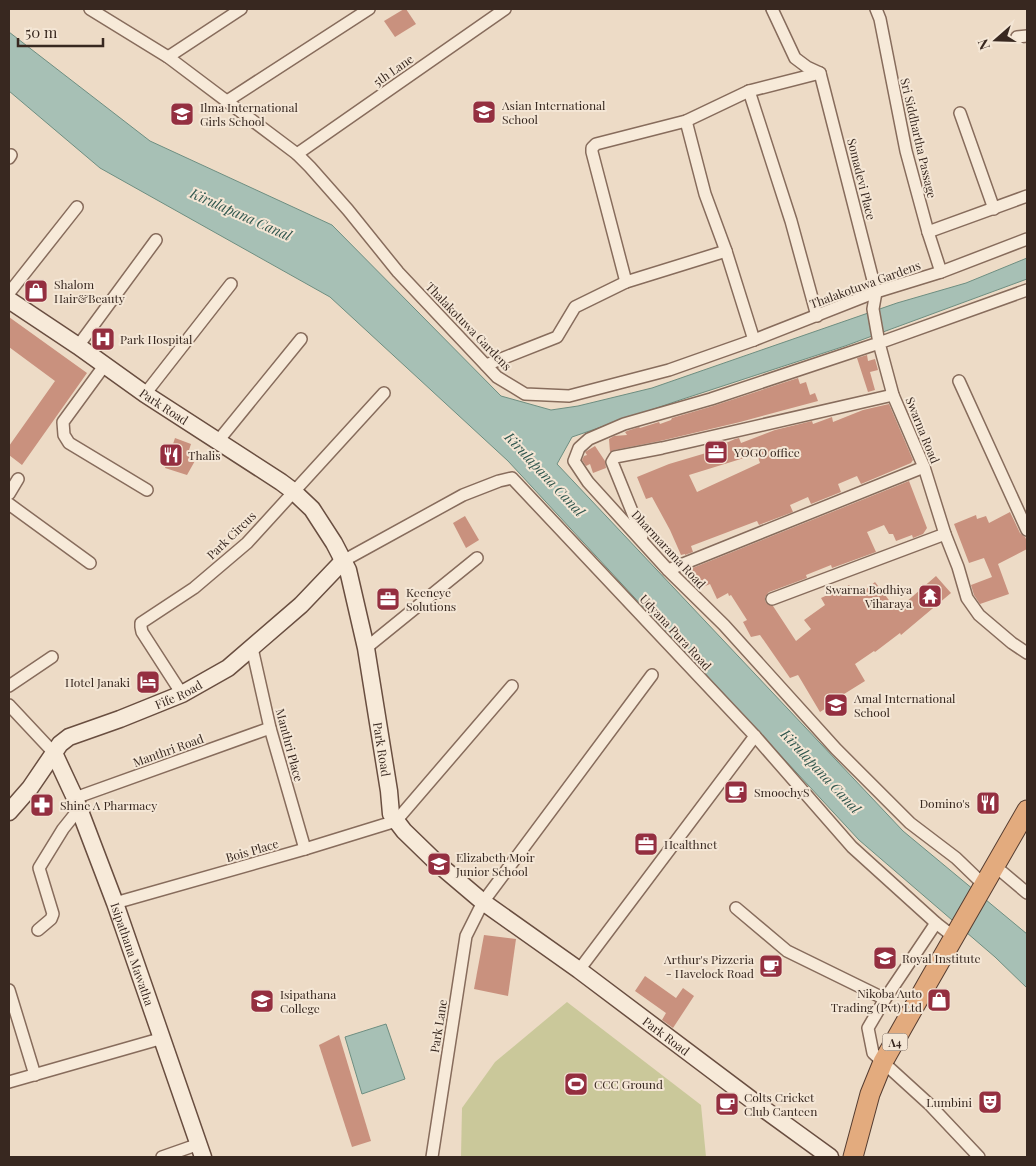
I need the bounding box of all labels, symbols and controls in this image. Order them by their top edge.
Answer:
scale bar [18,15,102,47]
north arrow [971,15,1021,65]
text: 50 m [25,22,58,42]
text: N [973,37,994,53]
street label: 5th Lane [370,50,416,90]
street label: Sri Siddhartha Passage [897,76,941,200]
place label: Asian International School [501,97,606,127]
place label: Ilma International Girls School [200,99,298,129]
school or university icon: Asian International School [471,99,497,125]
school or university icon: Ilma International Girls School [169,101,195,127]
street label: Somadevi Place [844,137,880,221]
water label: Kirulapana Canal [187,183,296,245]
street label: Thalakotuwa Gardens [807,256,923,312]
place label: Shalom Hair&Beauty [54,276,125,306]
shop icon: Shalom Hair&Beauty [23,278,49,304]
street label: Thalakotuwa Gardens [423,278,515,374]
hospital icon: Park Hospital [90,326,116,352]
place label: Park Hospital [120,331,193,347]
street label: Park Road [136,385,191,428]
street label: Swarna Road [902,394,944,466]
water label: Kirulapana Canal [500,427,590,521]
office icon: YOGO office [703,439,729,465]
restaurant icon: Thalis [158,442,184,468]
place label: YOGO office [733,444,800,460]
place label: Thalis [188,447,221,463]
street label: Dharmarama Road [628,506,710,592]
street label: Park Circus [203,508,259,562]
place label: Swarna Bodhiya Viharaya [826,581,912,611]
temple icon: Swarna Bodhiya Viharaya [917,583,943,609]
place label: Keeneye Solutions [406,584,456,614]
office icon: Keeneye Solutions [375,586,401,612]
street label: Udyana Pura Road [637,591,715,673]
hotel icon: Hotel Janaki [135,669,161,695]
place label: Hotel Janaki [65,674,130,690]
street label: Fife Road [152,676,205,712]
place label: Amal International School [853,690,956,720]
school or university icon: Amal International School [823,692,849,718]
street label: Manthri Place [273,707,307,783]
street label: Park Road [370,721,395,778]
water label: Kirulapana Canal [776,724,866,818]
street label: Manthri Road [131,730,206,770]
cafe icon: SmoochyS [723,779,749,805]
place label: SmoochyS [754,784,810,800]
restaurant icon: Domino's [975,790,1001,816]
pharmacy icon: Shine A Pharmacy [29,792,55,818]
place label: Domino's [919,795,970,811]
place label: Shine A Pharmacy [60,797,157,813]
office icon: Healthnet [633,831,659,857]
street label: Bois Place [224,835,280,865]
place label: Healthnet [664,836,718,852]
place label: Elizabeth Moir Junior School [455,849,535,879]
school or university icon: Elizabeth Moir Junior School [426,851,452,877]
street label: Isipathana Mawatha [107,900,158,1008]
school or university icon: Royal Institute [872,945,898,971]
place label: Royal Institute [902,950,981,966]
place label: Arthur's Pizzeria - Havelock Road [663,951,754,981]
cafe icon: Arthur's Pizzeria - Havelock Road [758,953,784,979]
place label: Nikoba Auto Trading (Pvt) Ltd [831,985,922,1015]
place label: Isipathana College [280,986,336,1016]
shop icon: Nikoba Auto Trading (Pvt) Ltd [926,987,952,1013]
school or university icon: Isipathana College [249,988,275,1014]
street label: Park Lane [426,998,450,1054]
street label: Park Road [640,1013,693,1059]
road number: A4 [882,1034,908,1050]
sports icon: CCC Ground [563,1071,589,1097]
place label: CCC Ground [594,1076,663,1092]
place label: Colts Cricket Club Canteen [744,1089,817,1119]
theatre icon: Lumbini [977,1089,1003,1115]
cafe icon: Colts Cricket Club Canteen [714,1091,740,1117]
place label: Lumbini [926,1094,972,1110]

